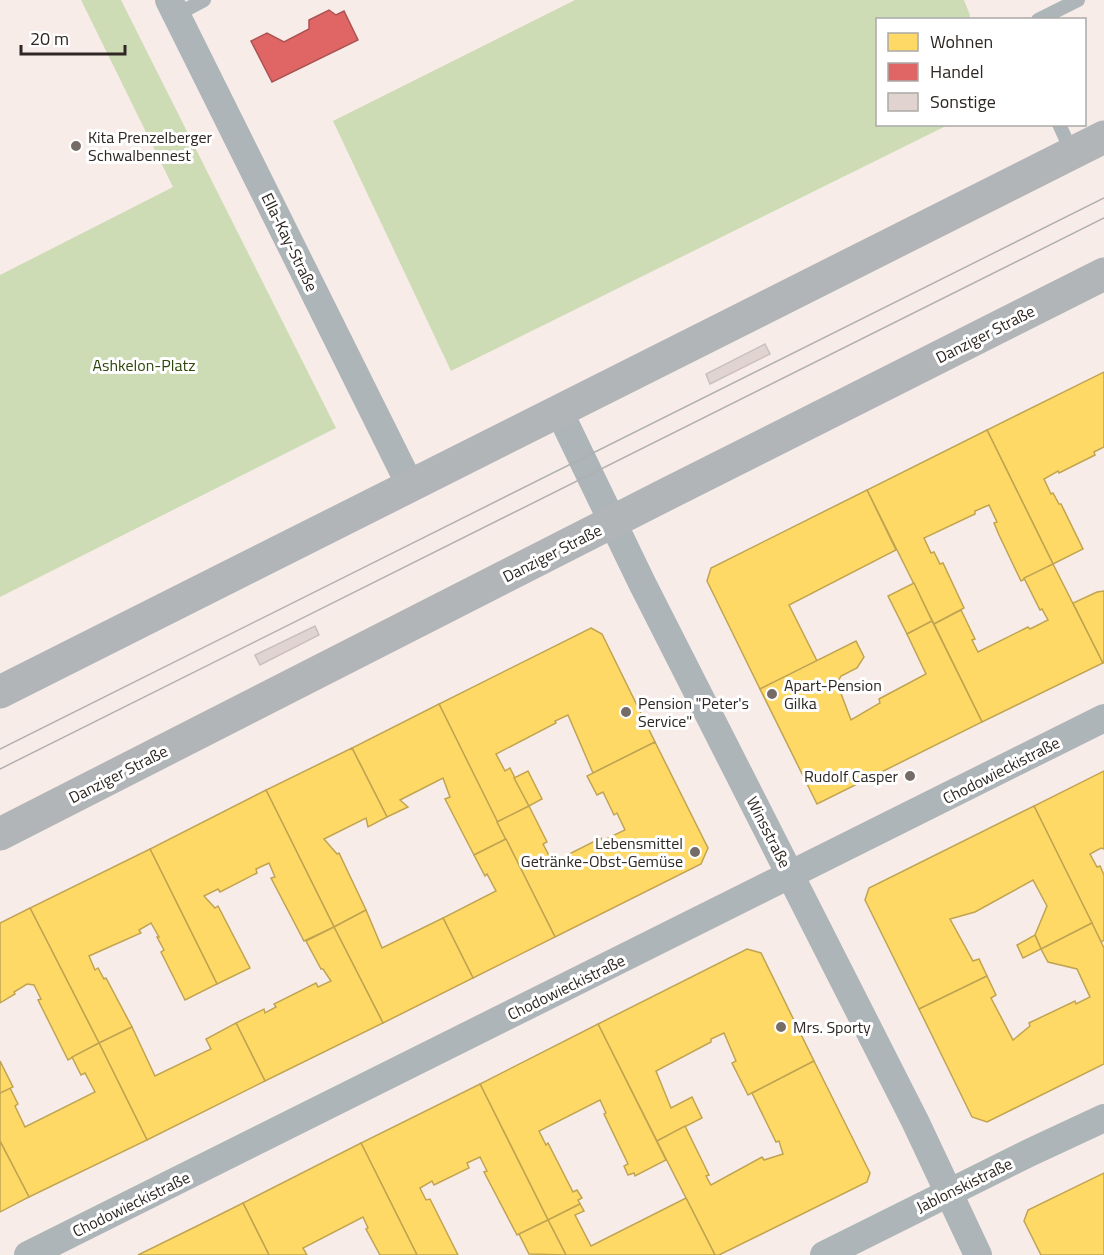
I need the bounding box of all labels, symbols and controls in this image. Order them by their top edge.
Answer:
scale bar [21,18,124,56]
legend [876,18,1086,126]
text: 20 m [30,25,69,52]
text: Wohnen [930,28,993,55]
text: Handel [930,58,984,85]
text: Sonstige [930,88,996,115]
place label: Kita Prenzelberger Schwalbennest [88,125,213,167]
marker: Kita Prenzelberger Schwalbennest [69,139,83,153]
street label: Ella-Kay-Straße [256,188,324,296]
street label: Danziger Straße [931,299,1039,369]
park label: Ashkelon-Platz [93,353,195,377]
street label: Danziger Straße [498,518,606,588]
place label: Apart-Pension Gilka [784,673,882,715]
marker: Apart-Pension Gilka [765,687,779,701]
place label: Pension "Peter's Service" [638,691,749,733]
marker: Pension "Peter's Service" [619,705,633,719]
street label: Chodowieckistraße [938,730,1064,810]
street label: Danziger Straße [64,739,172,809]
place label: Rudolf Casper [804,764,898,788]
marker: Rudolf Casper [903,769,917,783]
street label: Winsstraße [741,792,797,872]
place label: Lebensmittel Getränke-Obst-Gemüse [521,831,683,873]
marker: Lebensmittel Getränke-Obst-Gemüse [688,845,702,859]
street label: Chodowieckistraße [503,948,629,1026]
place label: Mrs. Sporty [793,1015,871,1039]
marker: Mrs. Sporty [774,1020,788,1034]
street label: Jablonskistraße [912,1151,1016,1219]
street label: Chodowieckistraße [68,1165,194,1243]

